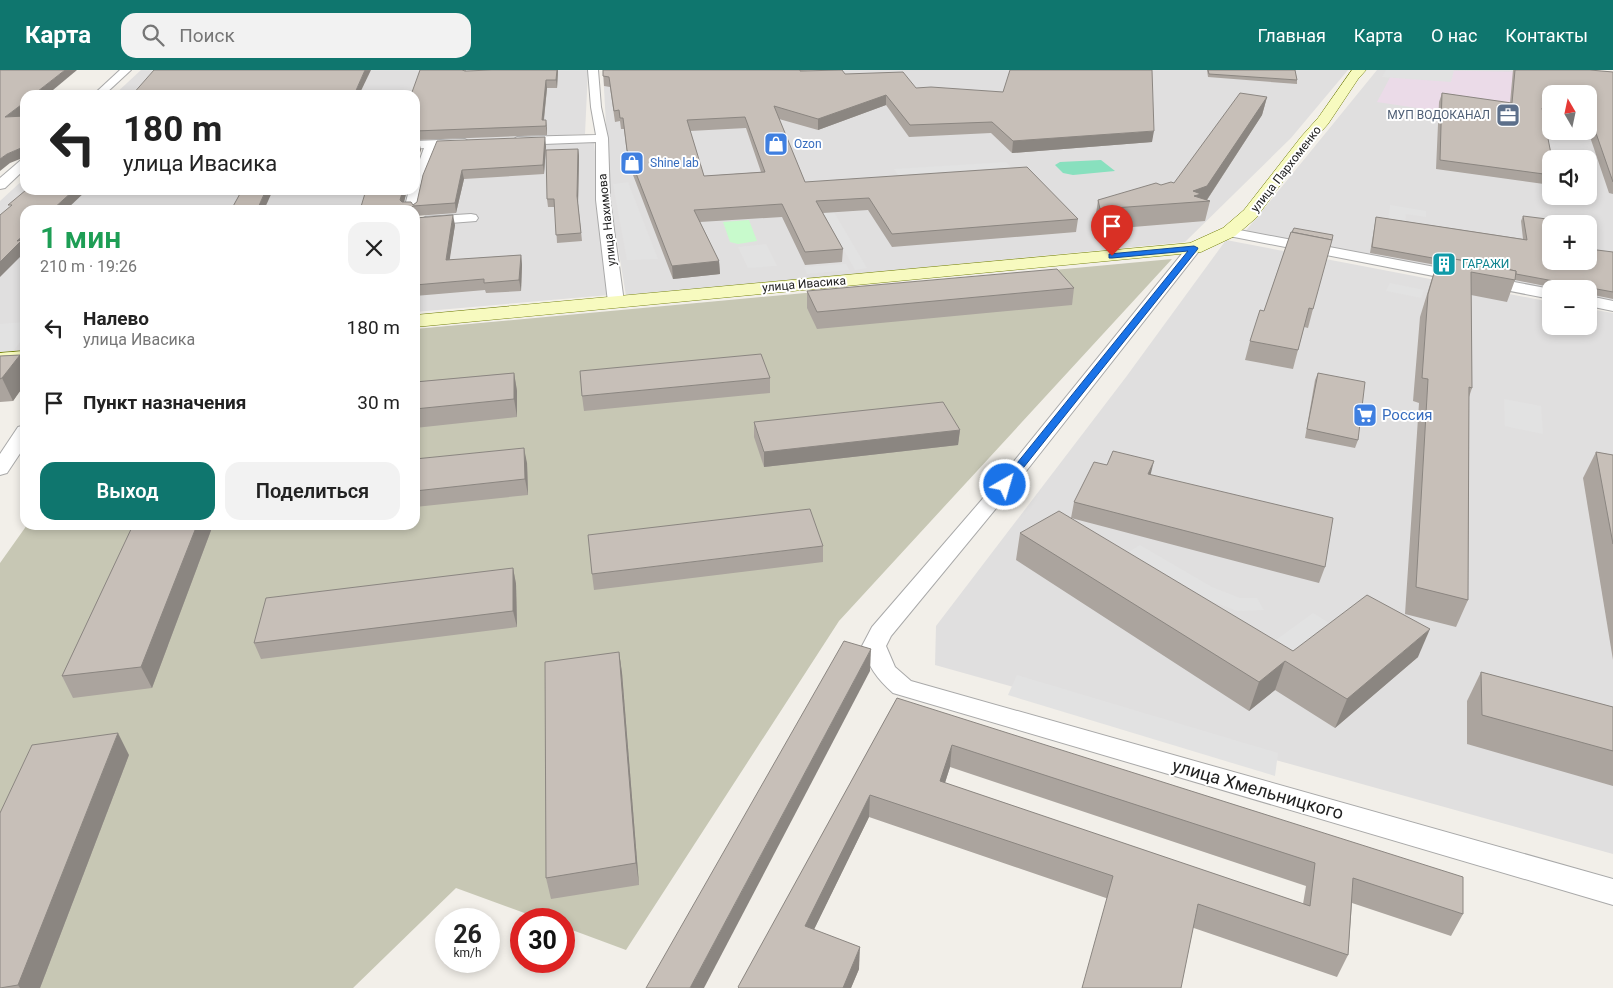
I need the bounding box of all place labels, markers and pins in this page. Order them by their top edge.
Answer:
office icon: МУП ВОДОКАНАЛ [1495,102,1521,128]
place label: МУП ВОДОКАНАЛ [1387,108,1490,122]
shop icon: Ozon [763,131,789,157]
place label: Ozon [794,137,822,151]
shop icon: Shine lab [619,150,645,176]
place label: Shine lab [650,156,699,170]
pin [1091,205,1133,256]
building icon: ГАРАЖИ [1431,251,1457,277]
place label: ГАРАЖИ [1462,257,1509,271]
supermarket icon: Россия [1352,402,1378,428]
place label: Россия [1382,406,1433,424]

